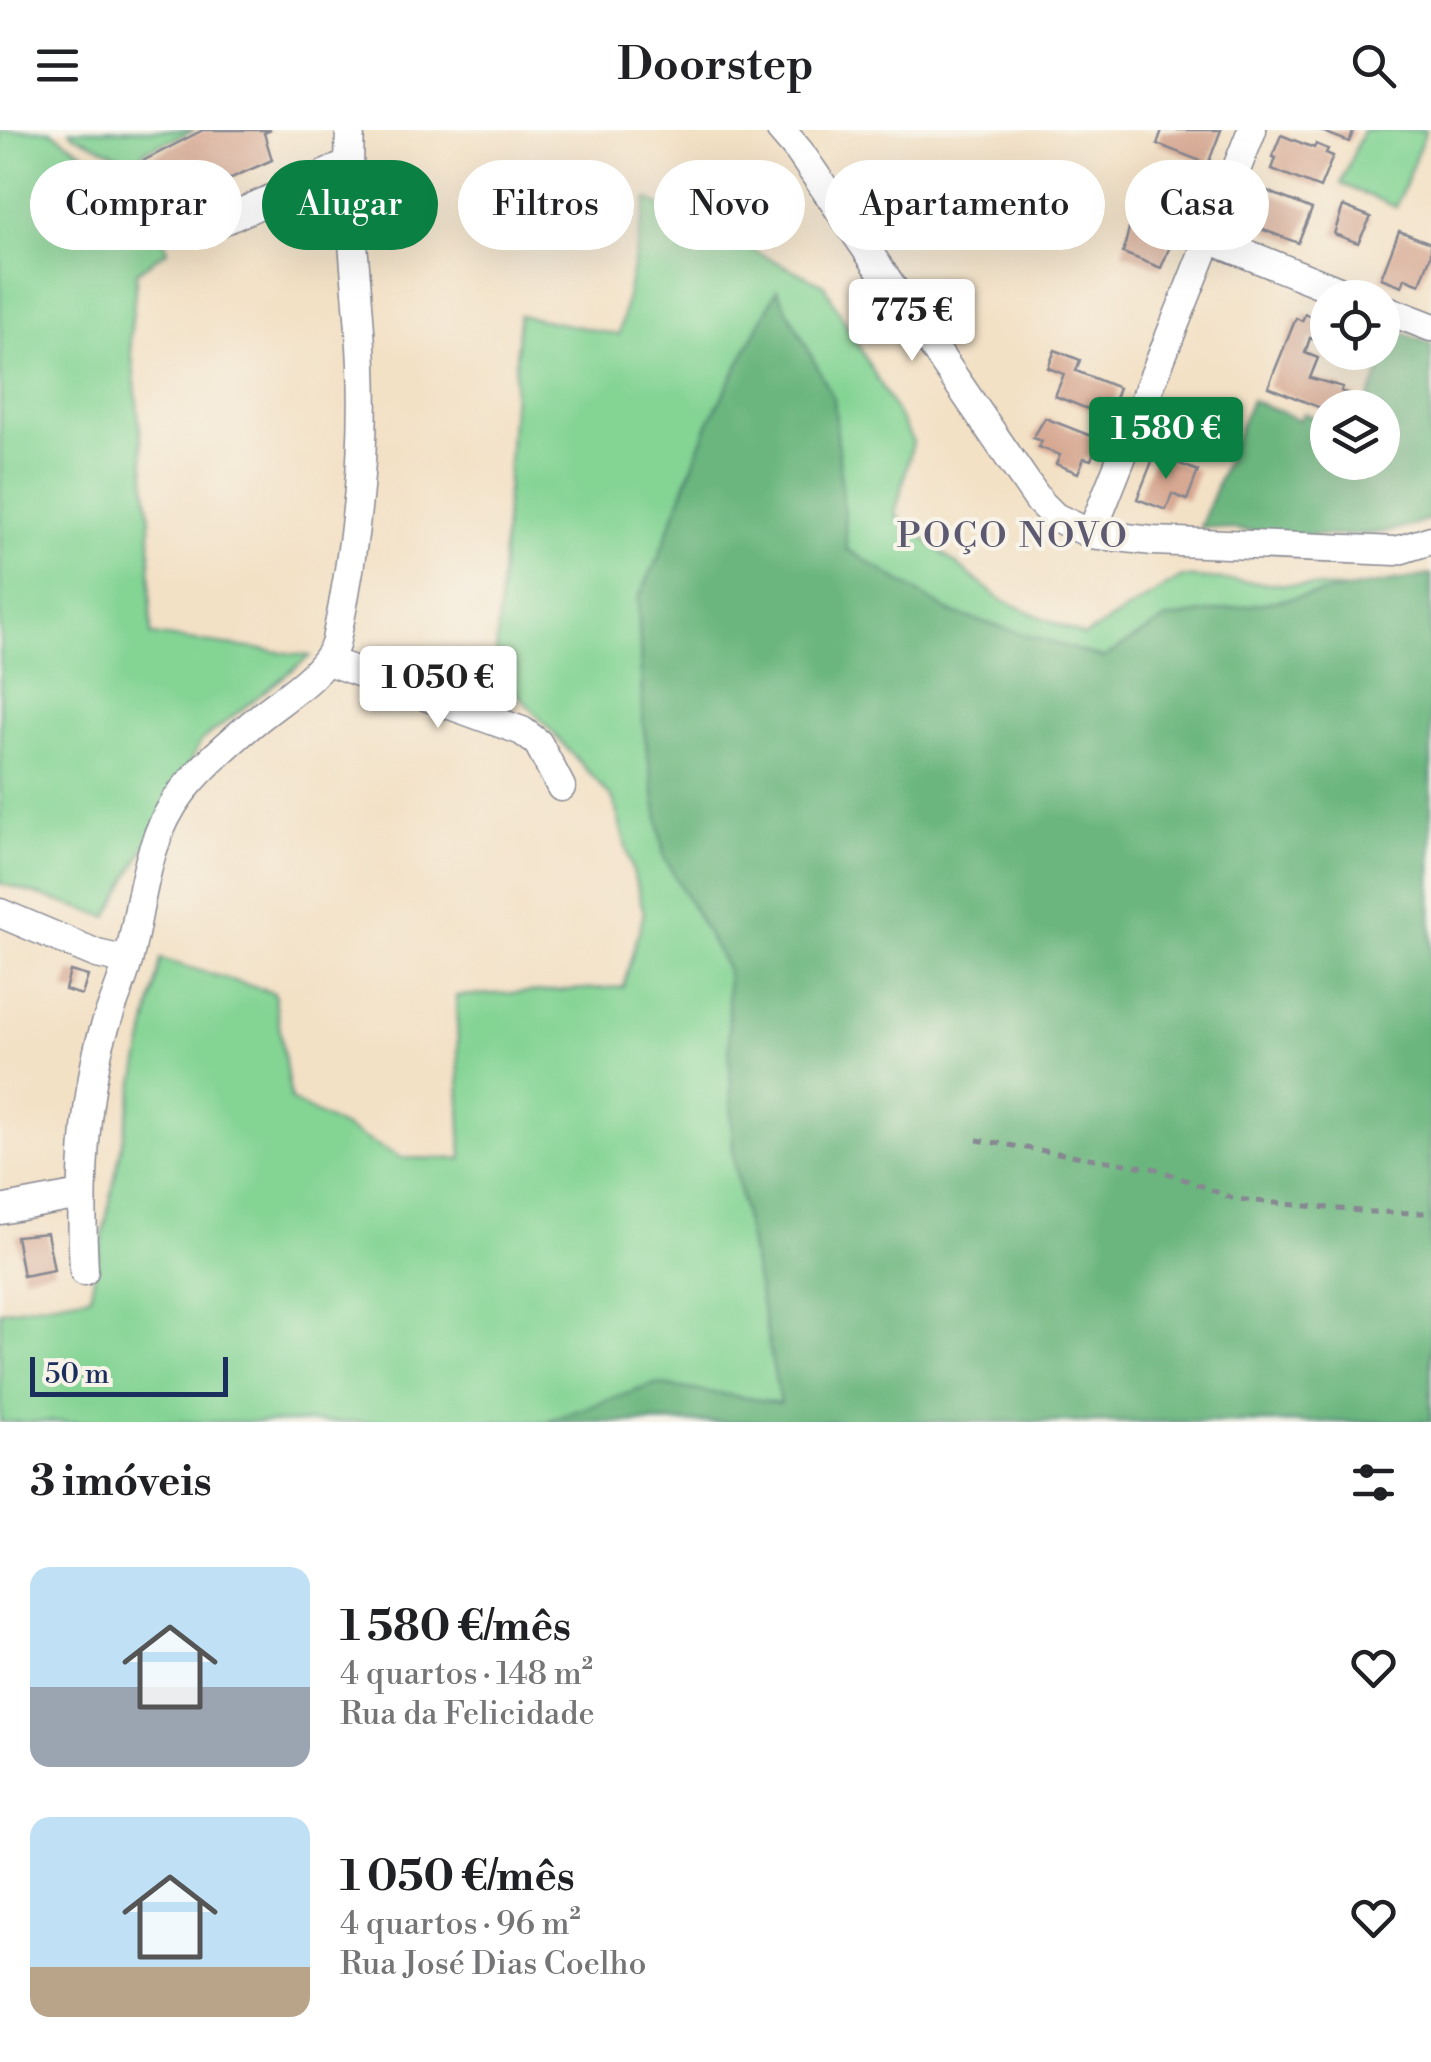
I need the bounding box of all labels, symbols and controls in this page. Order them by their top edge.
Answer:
text: Doorstep [617,37,814,94]
icon: menu [30,38,85,93]
icon: search [1346,38,1401,93]
chip: Comprar [30,160,242,250]
chip: Alugar [262,160,438,250]
chip: Filtros [458,160,634,250]
chip: Novo [654,160,805,250]
chip: Apartamento [825,160,1105,250]
chip: Casa [1125,160,1269,250]
pin: 775 € [842,279,982,364]
map controls [1310,280,1400,480]
button: locate [1310,280,1400,370]
text: 775 € [871,291,953,331]
button: layers [1310,390,1400,480]
pin: 1 580 € [1074,397,1258,482]
text: 1 580 € [1111,409,1221,449]
district label: POÇO NOVO [897,515,1129,558]
pin: 1 050 € [346,646,530,731]
text: 1 050 € [382,658,494,698]
scale bar [30,1352,228,1396]
text: 50 m [45,1357,109,1392]
icon: filters [1346,1455,1401,1510]
text: 3 imóveis [30,1456,212,1509]
text: 1 580 €/mês [340,1601,571,1654]
icon: home [110,1607,230,1727]
icon: heart [1346,1640,1401,1695]
text: 4 quartos · 148 m² [340,1654,593,1694]
text: Rua da Felicidade [340,1694,595,1734]
text: 1 050 €/mês [340,1851,575,1904]
icon: home [110,1857,230,1977]
icon: heart [1346,1890,1401,1945]
text: 4 quartos · 96 m² [340,1904,581,1944]
text: Rua José Dias Coelho [340,1944,646,1984]

